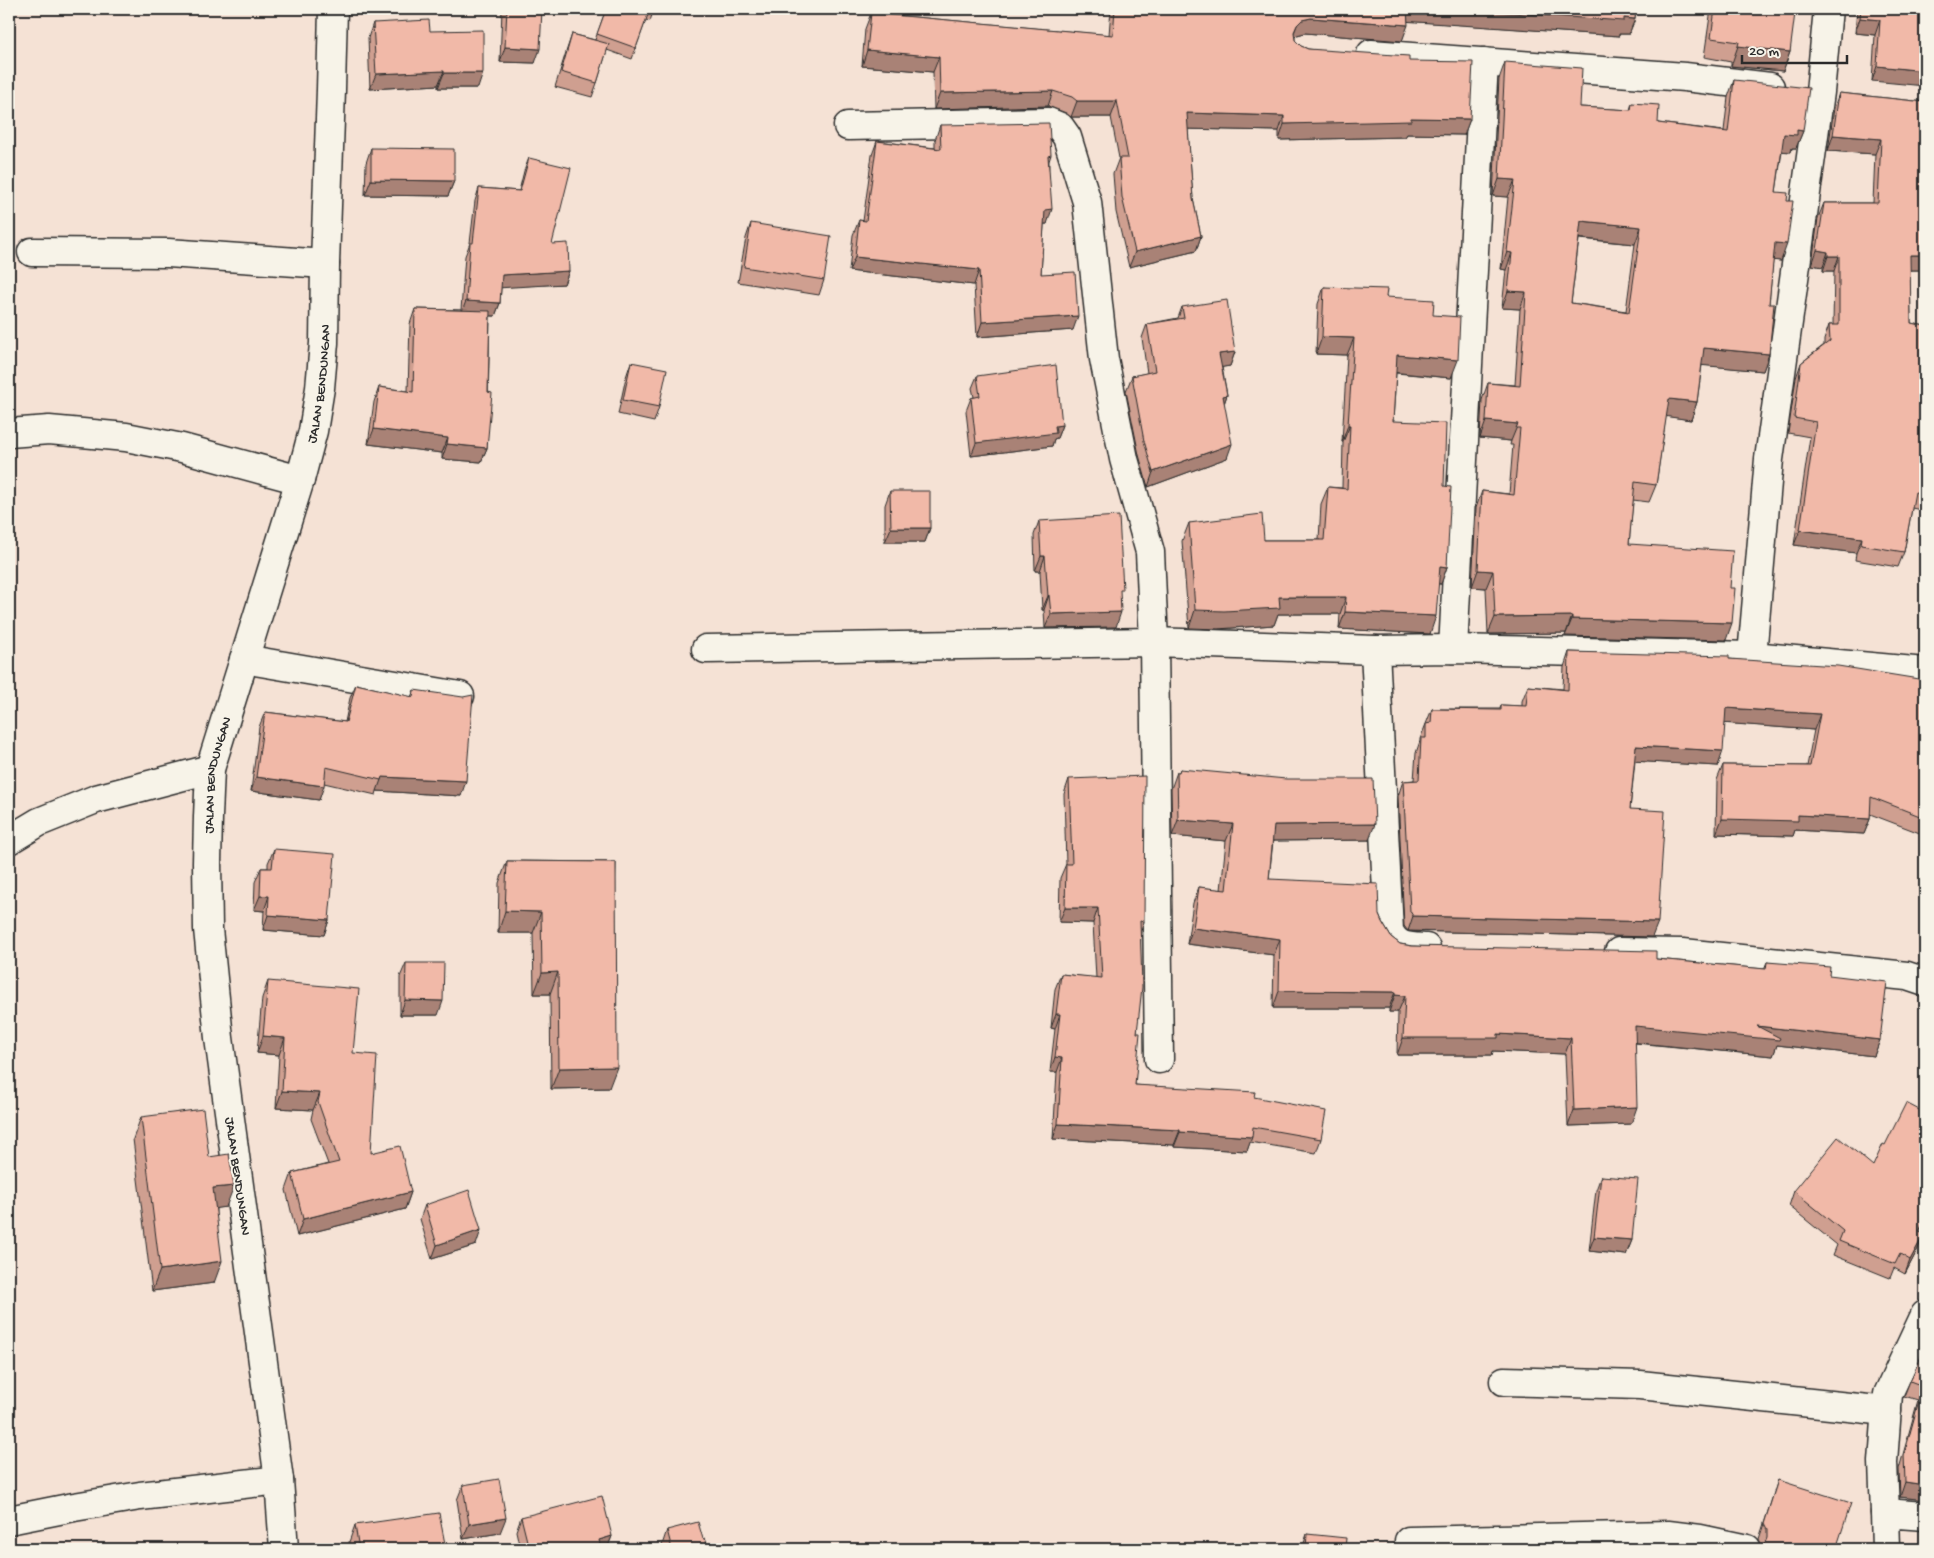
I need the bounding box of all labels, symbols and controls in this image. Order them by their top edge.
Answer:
scale bar [1742,32,1846,64]
text: 20 m [1749,43,1779,61]
street label: JALAN BENDUNGAN [304,324,335,445]
street label: JALAN BENDUNGAN [202,715,237,834]
street label: JALAN BENDUNGAN [220,1116,253,1237]

